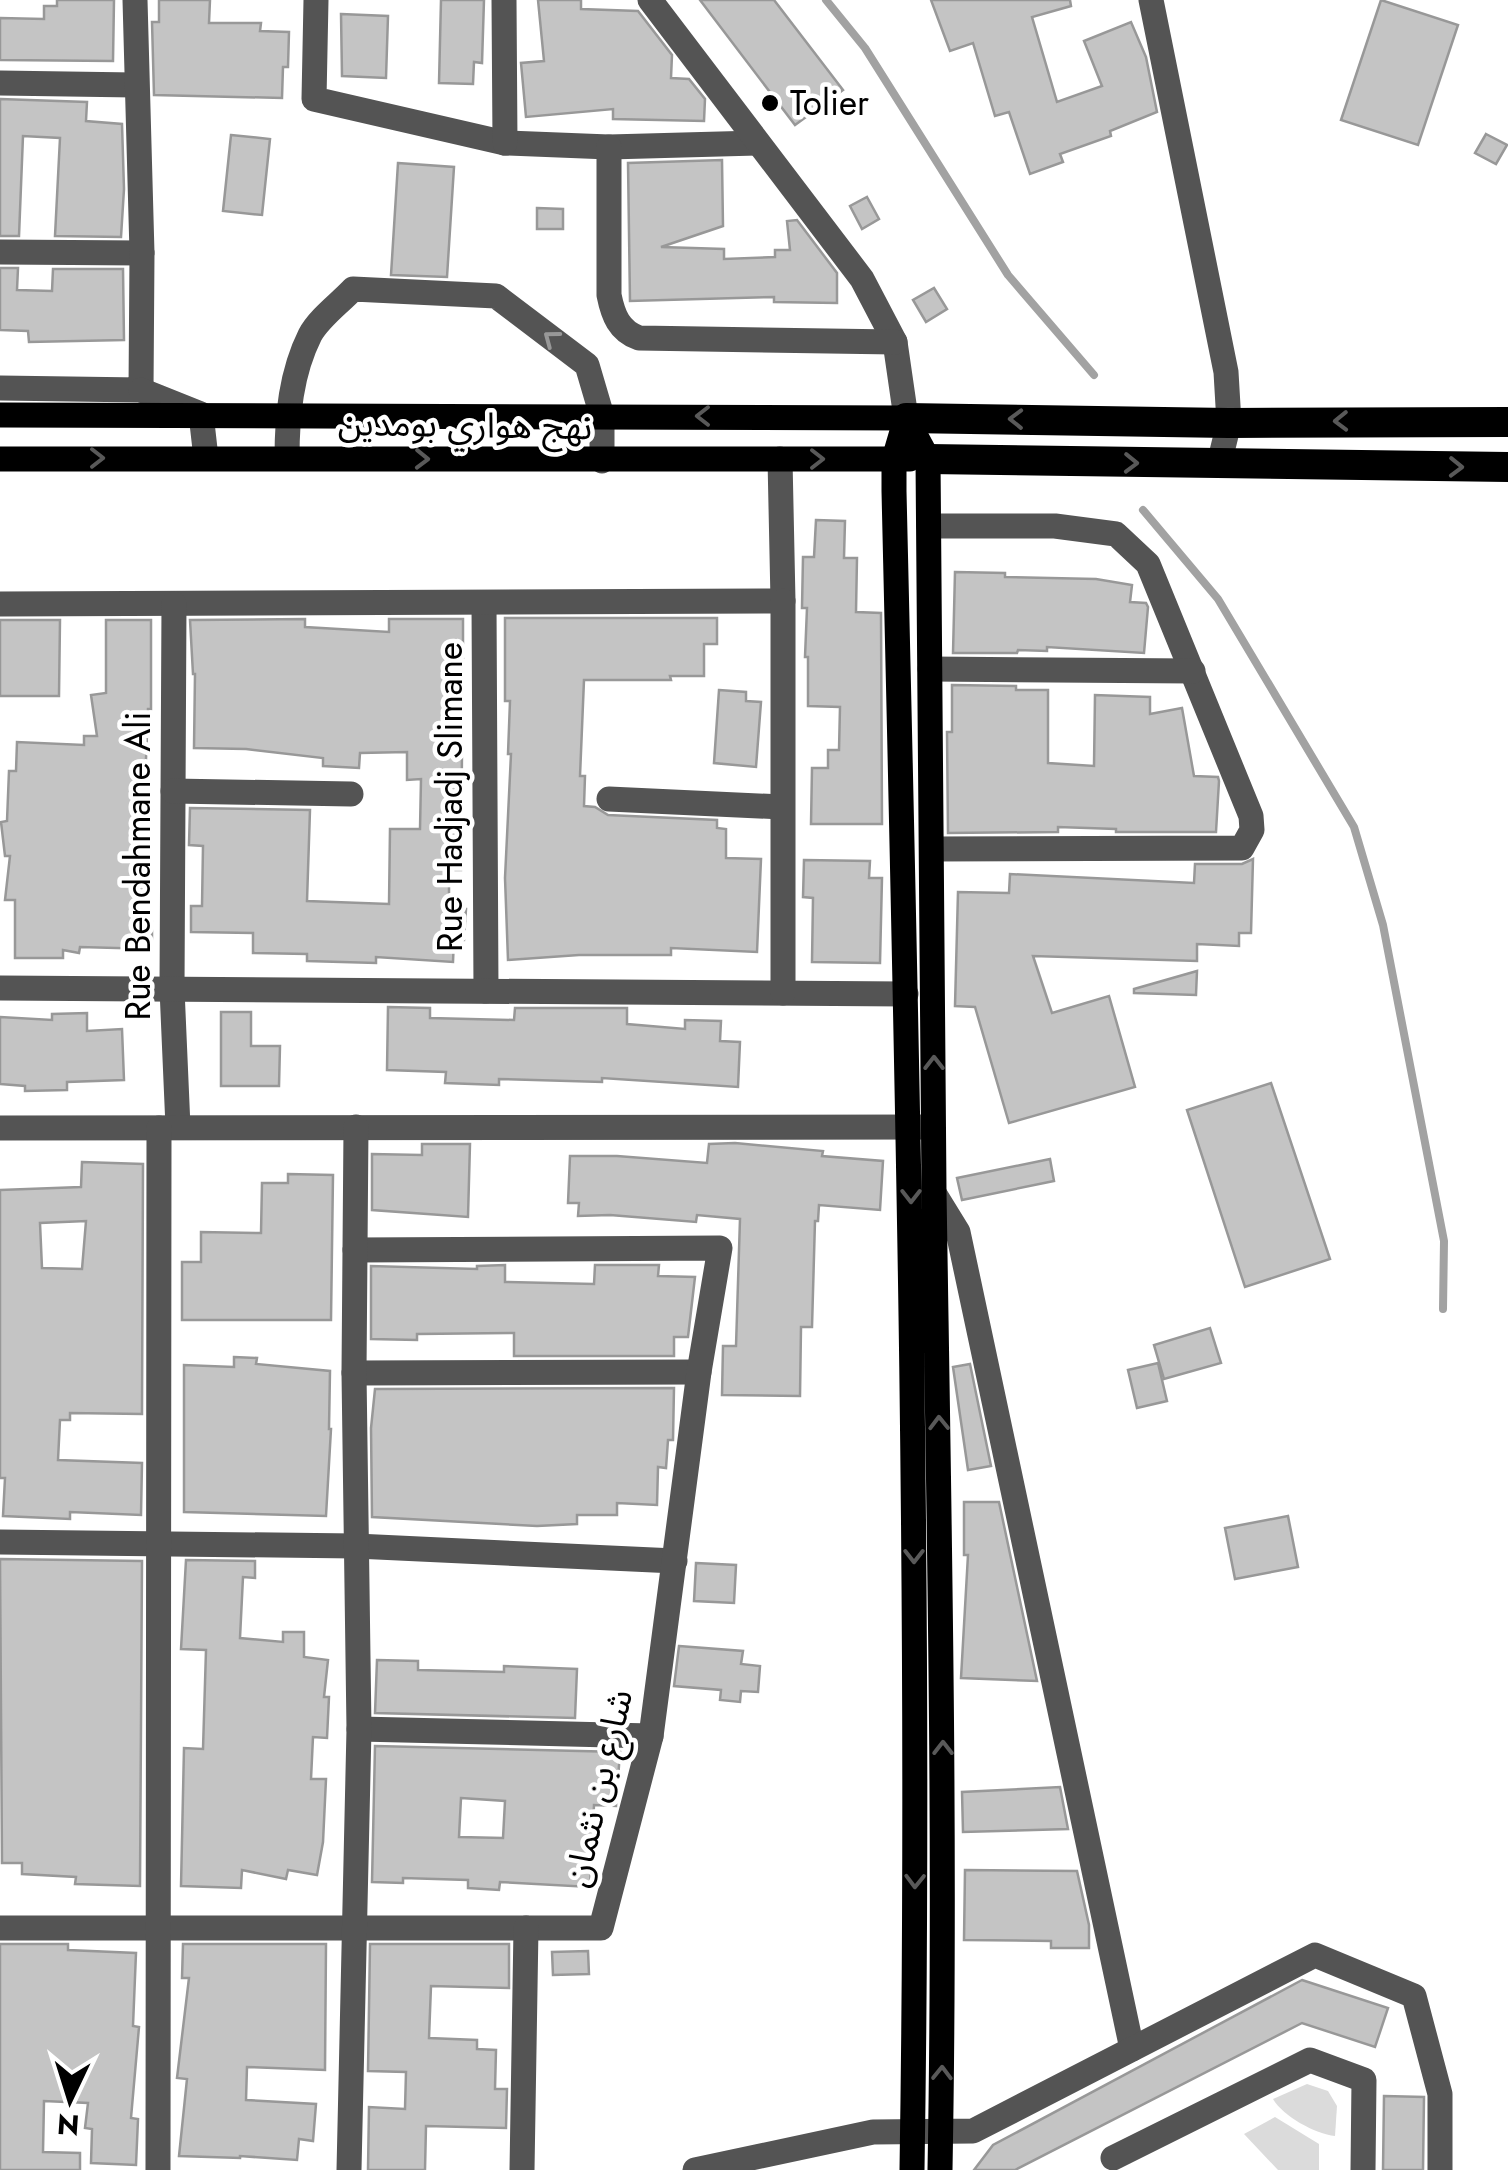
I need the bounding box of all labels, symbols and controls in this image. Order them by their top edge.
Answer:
place label: Tolier [790,78,869,128]
marker: Tolier [759,92,781,114]
one-way arrow [545,333,563,350]
street label: نهج هواري بومدين [337,398,593,454]
one-way arrow [695,406,711,427]
one-way arrow [1007,409,1023,430]
one-way arrow [1332,411,1348,432]
one-way arrow [90,447,106,469]
one-way arrow [810,448,826,470]
one-way arrow [415,449,431,470]
one-way arrow [1123,452,1139,473]
one-way arrow [1448,456,1464,478]
street label: Rue Hadjadj Slimane [425,642,475,952]
street label: Rue Bendahmane Ali [113,712,163,1020]
one-way arrow [923,1054,945,1070]
one-way arrow [900,1190,922,1205]
one-way arrow [928,1414,949,1430]
one-way arrow [903,1550,925,1565]
street label: شارع بن نثمان [551,1684,646,1892]
one-way arrow [933,1739,954,1755]
one-way arrow [904,1874,926,1890]
north arrow [20,2050,120,2150]
one-way arrow [931,2064,952,2080]
text: N [56,2103,81,2146]

